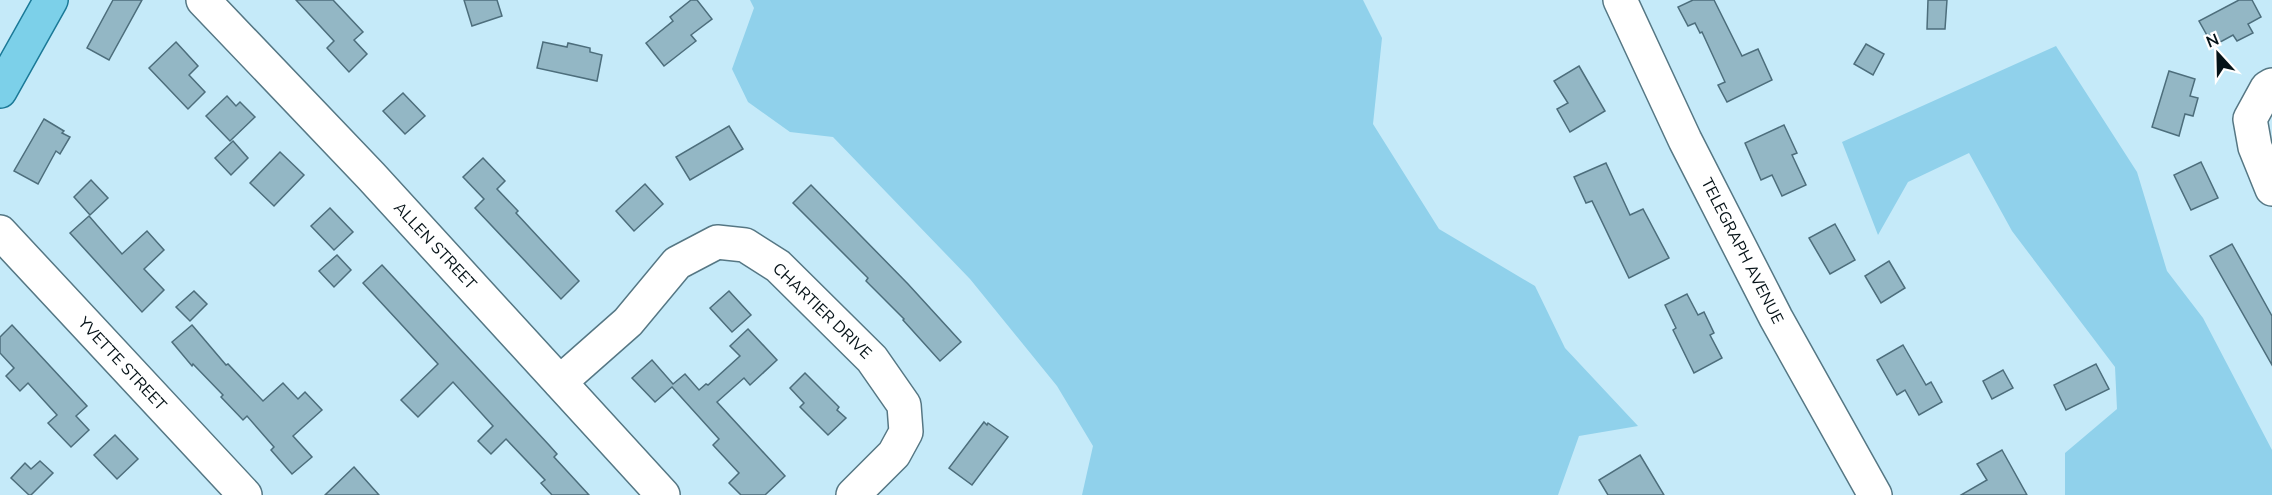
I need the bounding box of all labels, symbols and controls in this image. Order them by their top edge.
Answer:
north arrow [2188,24,2248,84]
text: N [2203,29,2222,53]
street label: TELEGRAPH AVENUE [1696,174,1788,328]
street label: ALLEN STREET [389,197,482,295]
street label: CHARTIER DRIVE [768,258,876,364]
street label: YVETTE STREET [72,312,171,416]

